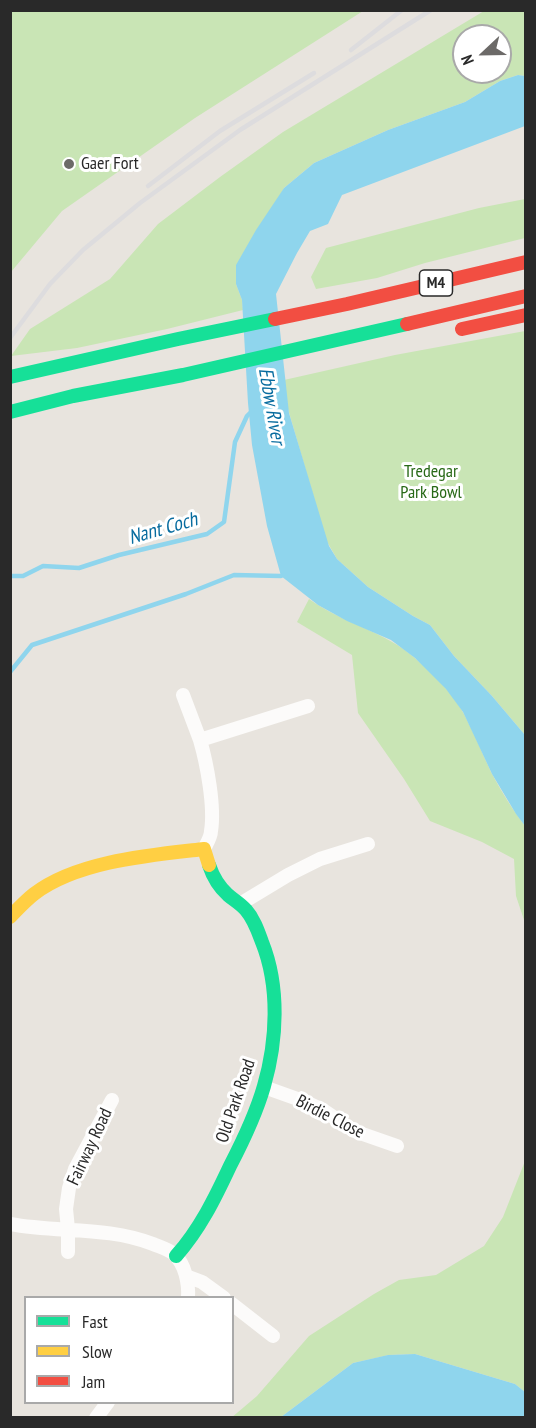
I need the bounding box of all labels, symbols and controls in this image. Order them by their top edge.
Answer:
north arrow [452,24,512,84]
text: N [456,52,478,68]
place label: Gaer Fort [81,153,139,175]
marker: Gaer Fort [62,157,76,171]
road number: M4 [420,270,452,296]
water label: Ebbw River [252,366,290,446]
park label: Tredegar Park Bowl [400,461,462,504]
water label: Nant Coch [126,508,200,550]
street label: Old Park Road [212,1056,260,1146]
street label: Birdie Close [292,1091,368,1143]
street label: Fairway Road [63,1105,117,1189]
legend [24,1296,234,1404]
text: Fast [82,1310,108,1333]
text: Slow [82,1340,112,1363]
text: Jam [82,1370,105,1393]

